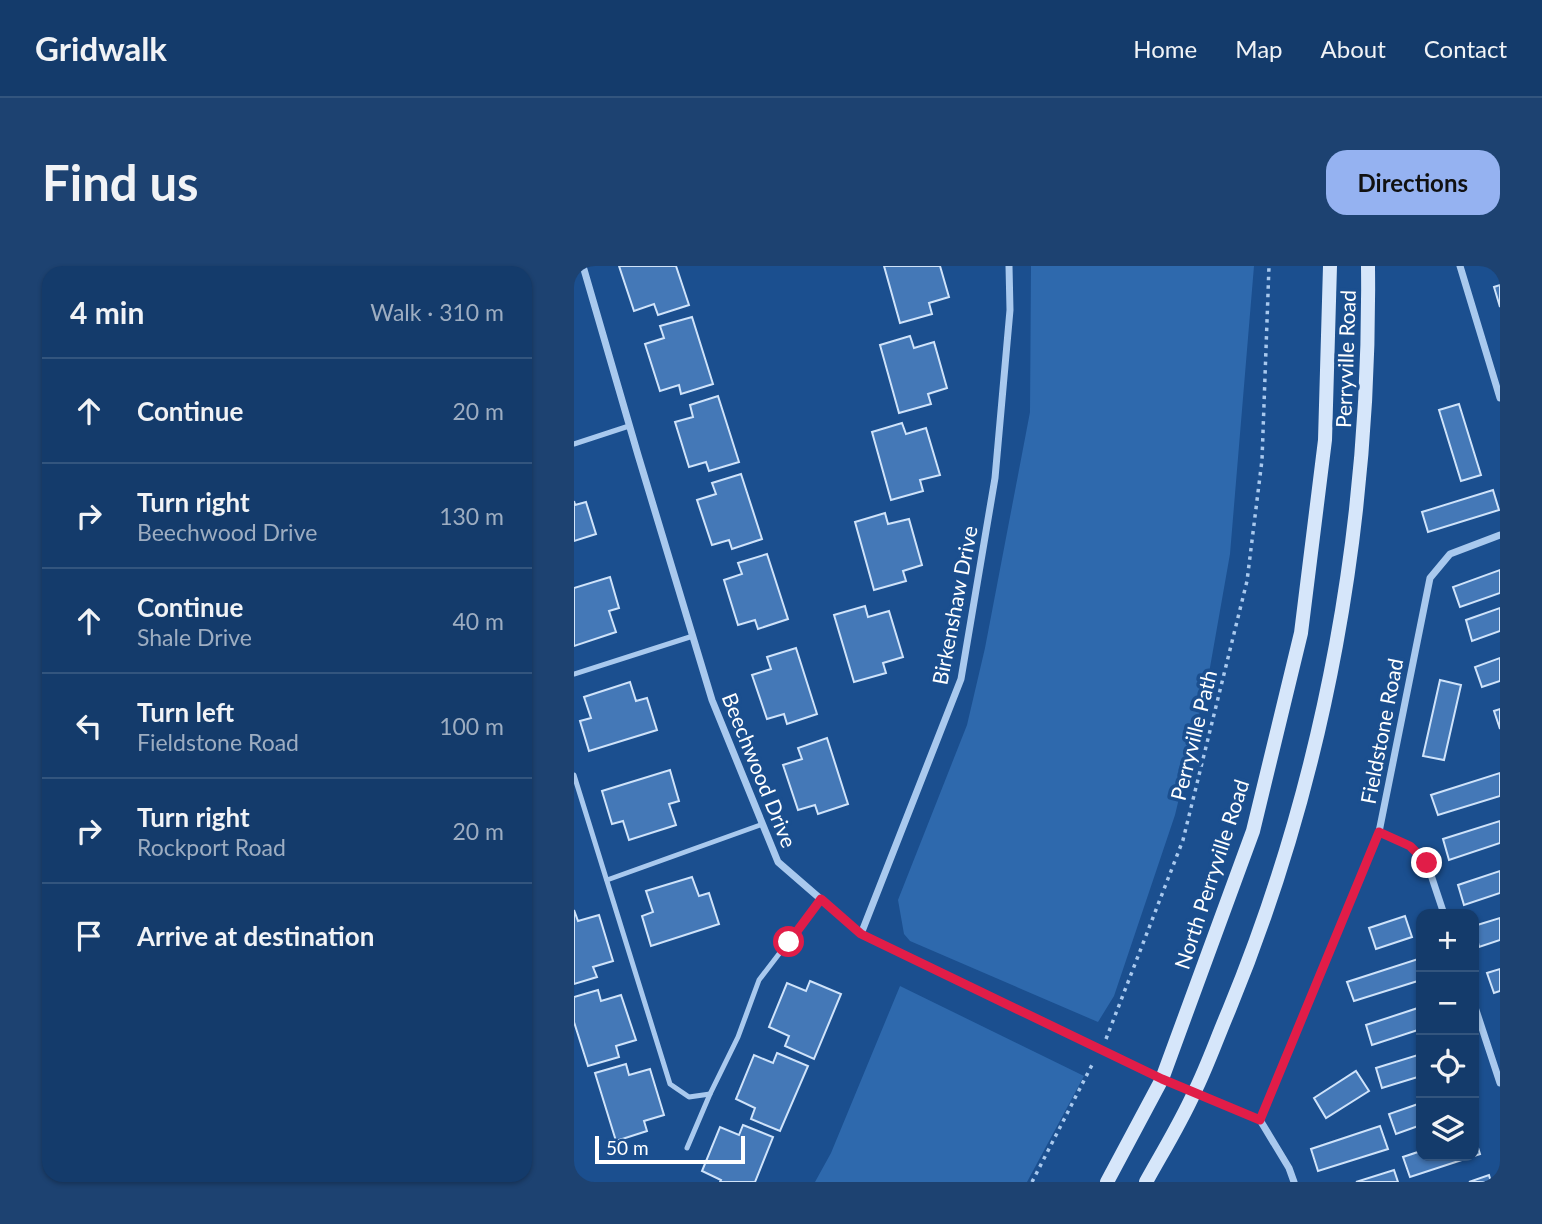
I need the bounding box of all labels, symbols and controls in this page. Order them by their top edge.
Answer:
text: Gridwalk [35,28,167,68]
text: Home [1133,34,1197,63]
text: Map [1235,34,1283,63]
text: About [1321,34,1386,63]
text: Contact [1424,34,1507,63]
button: Directions [1326,150,1500,215]
text: Find us [42,153,199,211]
street label: Perryville Road [1330,290,1360,428]
text: 4 min [70,294,144,330]
text: Walk · 310 m [370,298,504,326]
icon: ahead [70,392,108,430]
text: Continue [137,395,243,427]
text: 20 m [453,397,504,425]
text: Turn right [137,486,250,518]
icon: right [70,497,108,535]
text: 130 m [439,502,504,530]
text: Beechwood Drive [137,518,317,546]
street label: Birkenshaw Drive [926,523,982,687]
text: Continue [137,591,243,623]
icon: ahead [70,602,108,640]
text: 40 m [453,607,504,635]
text: Shale Drive [137,623,252,651]
street label: Fieldstone Road [1355,656,1407,806]
street label: Perryville Path [1165,667,1221,803]
street label: Beechwood Drive [718,689,802,851]
text: Turn left [137,696,234,728]
icon: left [70,707,108,745]
text: 100 m [439,712,504,740]
text: Fieldstone Road [137,728,299,756]
street label: North Perryville Road [1169,776,1253,972]
text: Turn right [137,801,250,833]
icon: right [70,812,108,850]
text: 20 m [453,817,504,845]
text: Rockport Road [137,833,286,861]
route end [1411,847,1442,878]
map controls [1416,909,1479,1161]
button: + [1416,909,1479,972]
icon: arrive [70,917,108,955]
text: Arrive at destination [137,920,374,952]
route start [773,926,804,957]
button: − [1416,972,1479,1035]
button: locate [1416,1035,1479,1098]
button: layers [1416,1098,1479,1161]
scale bar [595,1133,746,1165]
text: 50 m [606,1136,649,1159]

